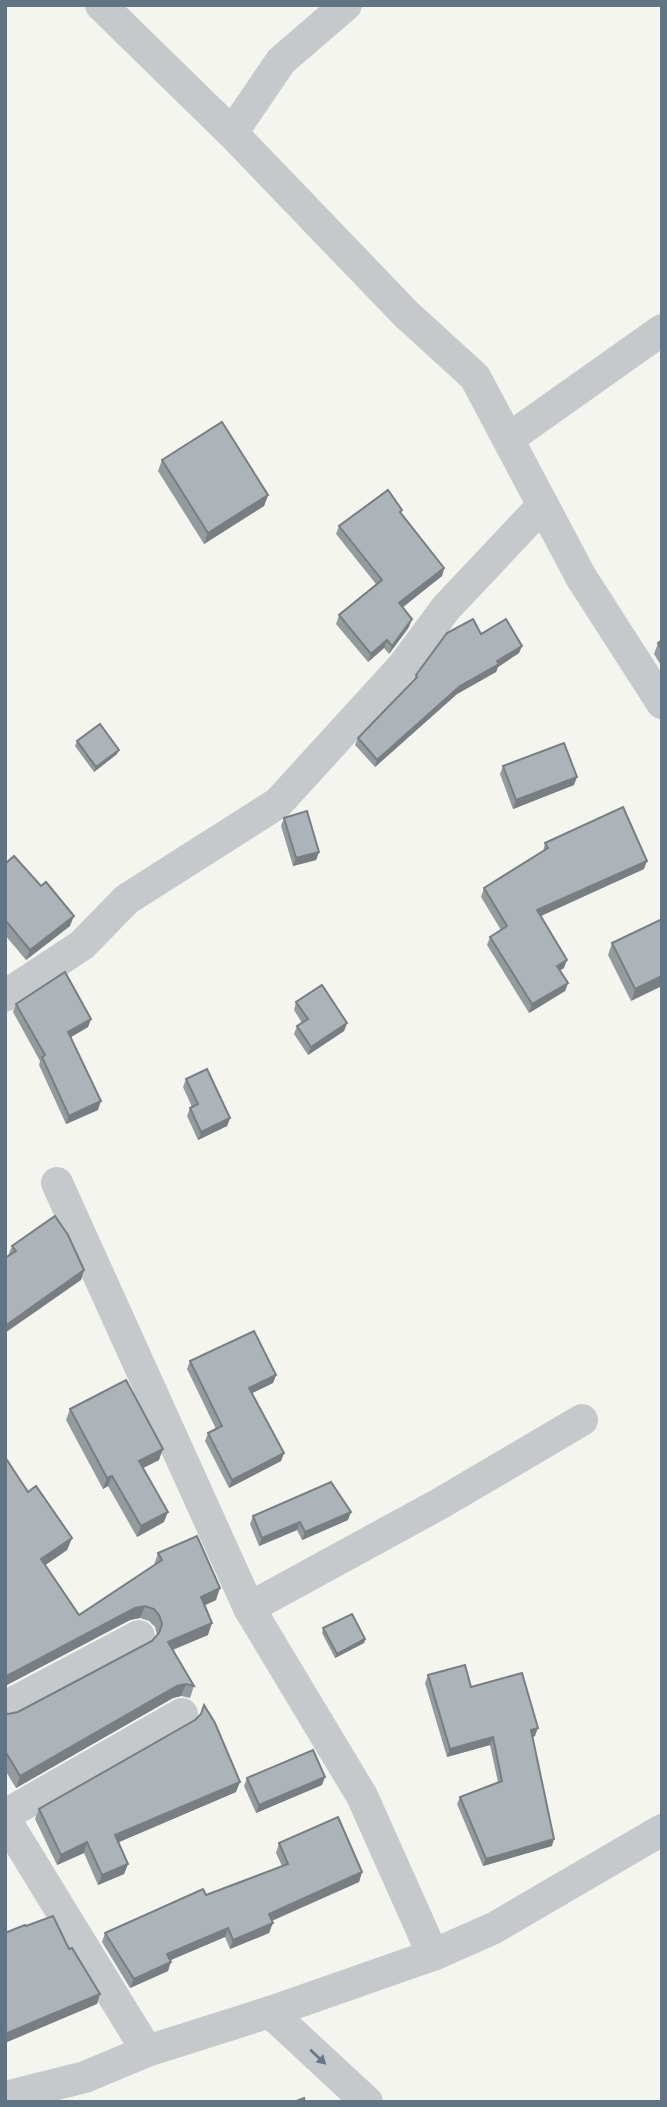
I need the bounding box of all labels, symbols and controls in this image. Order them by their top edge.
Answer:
one-way arrow [309,2049,327,2065]

